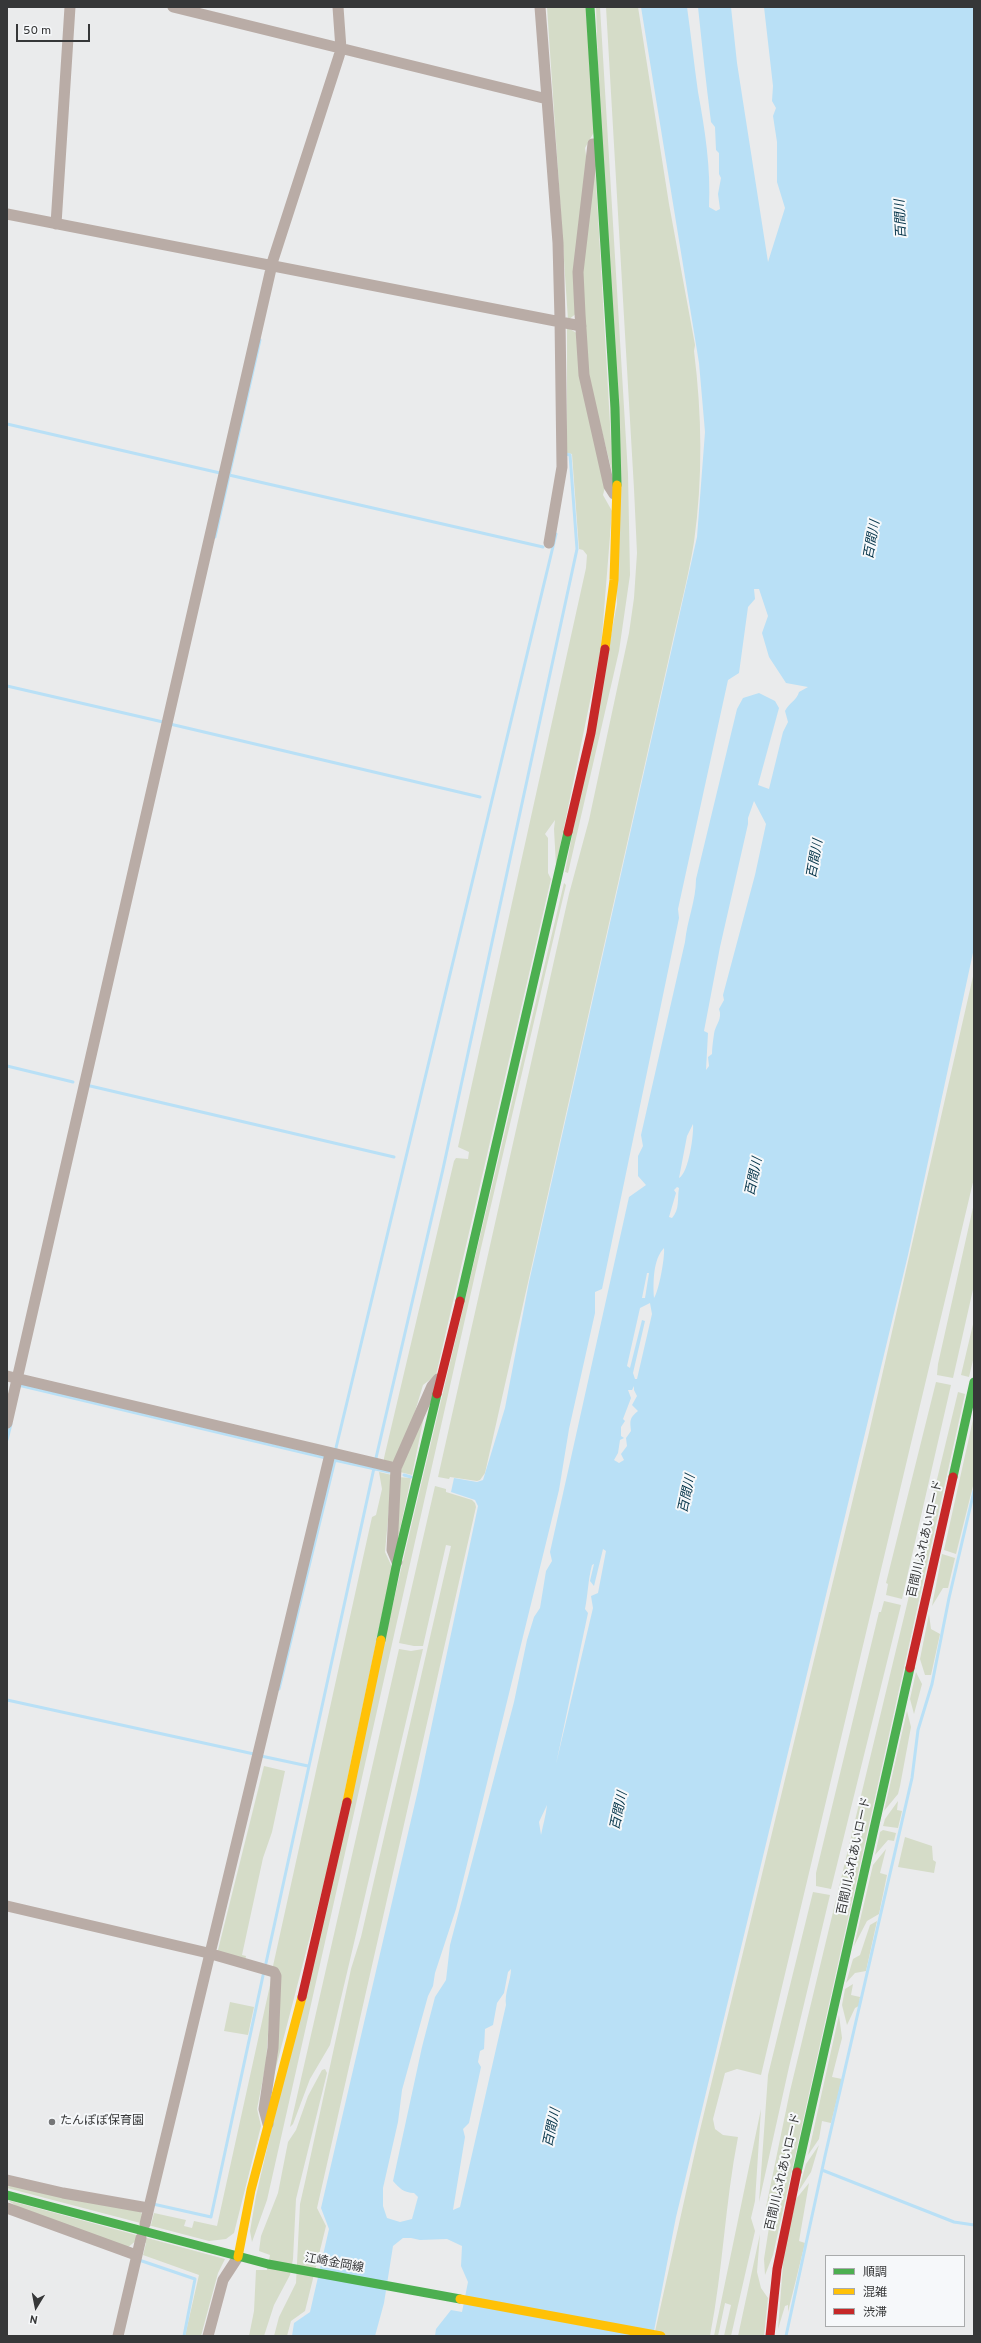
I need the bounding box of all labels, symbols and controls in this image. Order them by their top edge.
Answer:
scale bar [18,16,92,42]
text: 50 m [23,23,51,39]
water label: 百間川 [893,199,911,239]
water label: 百間川 [862,519,884,561]
water label: 百間川 [805,838,827,880]
water label: 百間川 [743,1156,767,1198]
water label: 百間川 [676,1473,700,1515]
street label: 百間川ふれあいロード [905,1479,947,1599]
water label: 百間川 [608,1790,632,1832]
street label: 百間川ふれあいロード [835,1796,875,1916]
water label: 百間川 [541,2107,565,2149]
street label: 百間川ふれあいロード [763,2112,805,2232]
place label: たんぽぽ保育園 [60,2115,144,2129]
marker: たんぽぽ保育園 [47,2117,57,2127]
street label: 江崎金岡線 [303,2252,365,2276]
legend [825,2255,965,2327]
text: 順調 [863,2265,887,2281]
text: 混雑 [863,2285,887,2301]
north arrow [16,2287,56,2327]
text: 渋滞 [863,2305,887,2321]
text: N [29,2311,39,2326]

